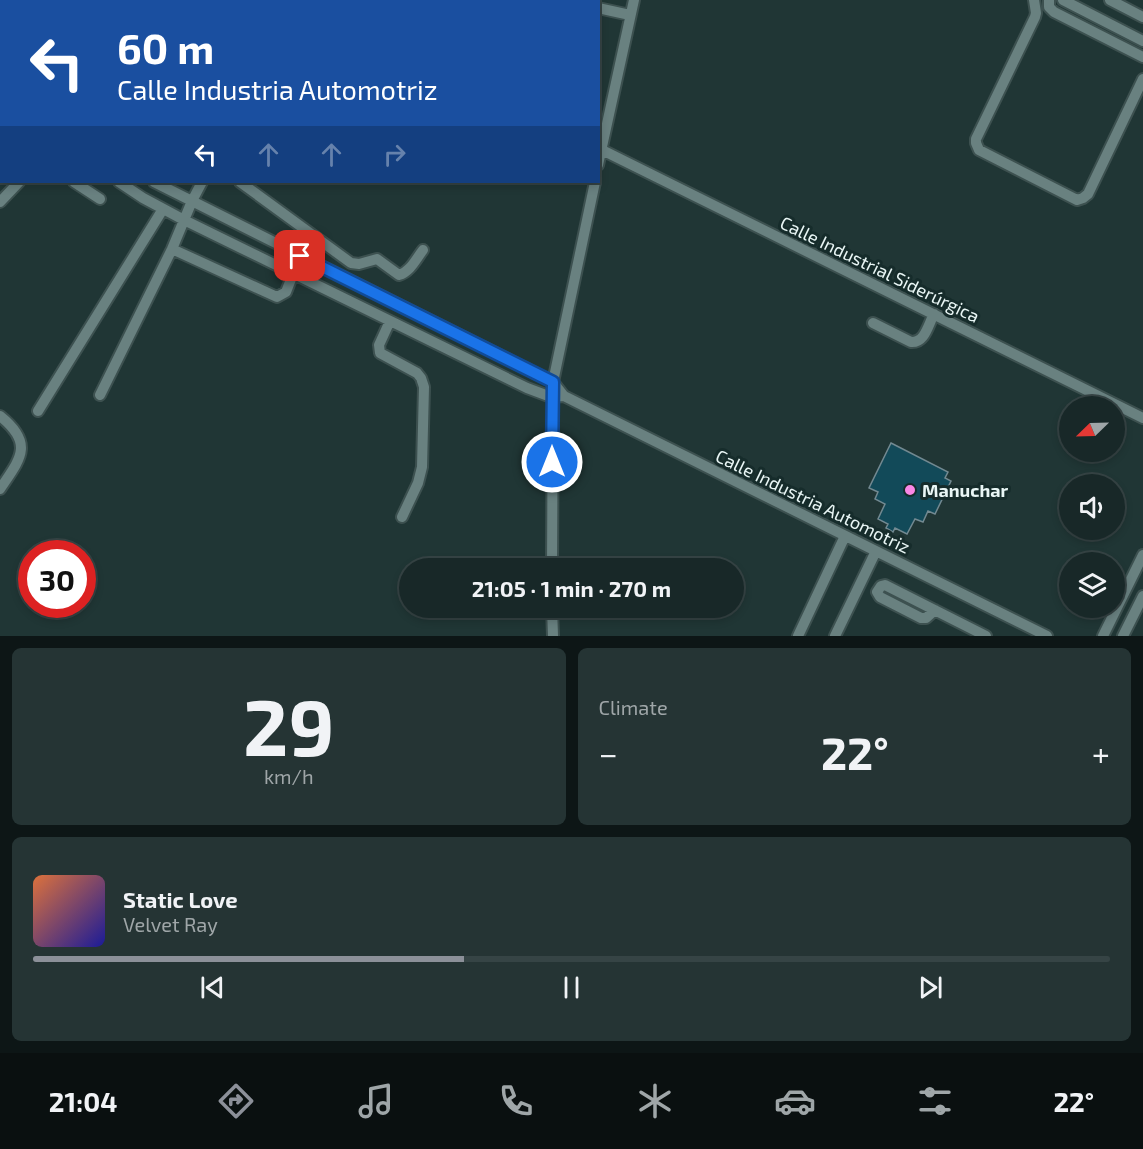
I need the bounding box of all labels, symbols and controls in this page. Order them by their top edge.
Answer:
text: 60 m [117,22,214,72]
icon: left [18,24,96,102]
text: Calle Industria Automotriz [117,73,437,105]
icon: left [189,138,222,171]
icon: ahead [252,138,285,171]
icon: ahead [315,138,348,171]
icon: right [378,138,411,171]
street label: Calle Industrial Siderúrgica [777,211,983,327]
pin [274,230,325,281]
icon: arrive [283,239,316,272]
north arrow [1059,396,1125,462]
map controls [1059,396,1125,618]
position arrow [520,430,584,494]
street label: Calle Industria Automotriz [712,444,914,558]
button: sound [1059,474,1125,540]
place label: Manuchar [922,479,1008,501]
marker: Manuchar [903,483,917,497]
speed limit sign: 30 [18,540,96,618]
button: layers [1059,552,1125,618]
text: 21:05 · 1 min · 270 m [472,575,671,601]
text: 29 [243,678,334,772]
text: Climate [599,695,668,719]
text: 22° [821,725,889,779]
text: − [599,733,618,773]
text: + [1092,733,1110,773]
text: km/h [264,764,314,788]
text: Static Love [123,886,238,912]
text: Velvet Ray [123,912,218,936]
icon: previous [196,971,229,1004]
icon: pause [555,971,588,1004]
icon: next [914,971,947,1004]
icon: directions [215,1080,257,1122]
icon: music [355,1080,397,1122]
icon: phone [495,1080,537,1122]
icon: climate [634,1080,676,1122]
icon: car [774,1080,816,1122]
icon: filters [914,1080,956,1122]
text: 21:04 [49,1085,117,1117]
text: 22° [1053,1085,1094,1117]

